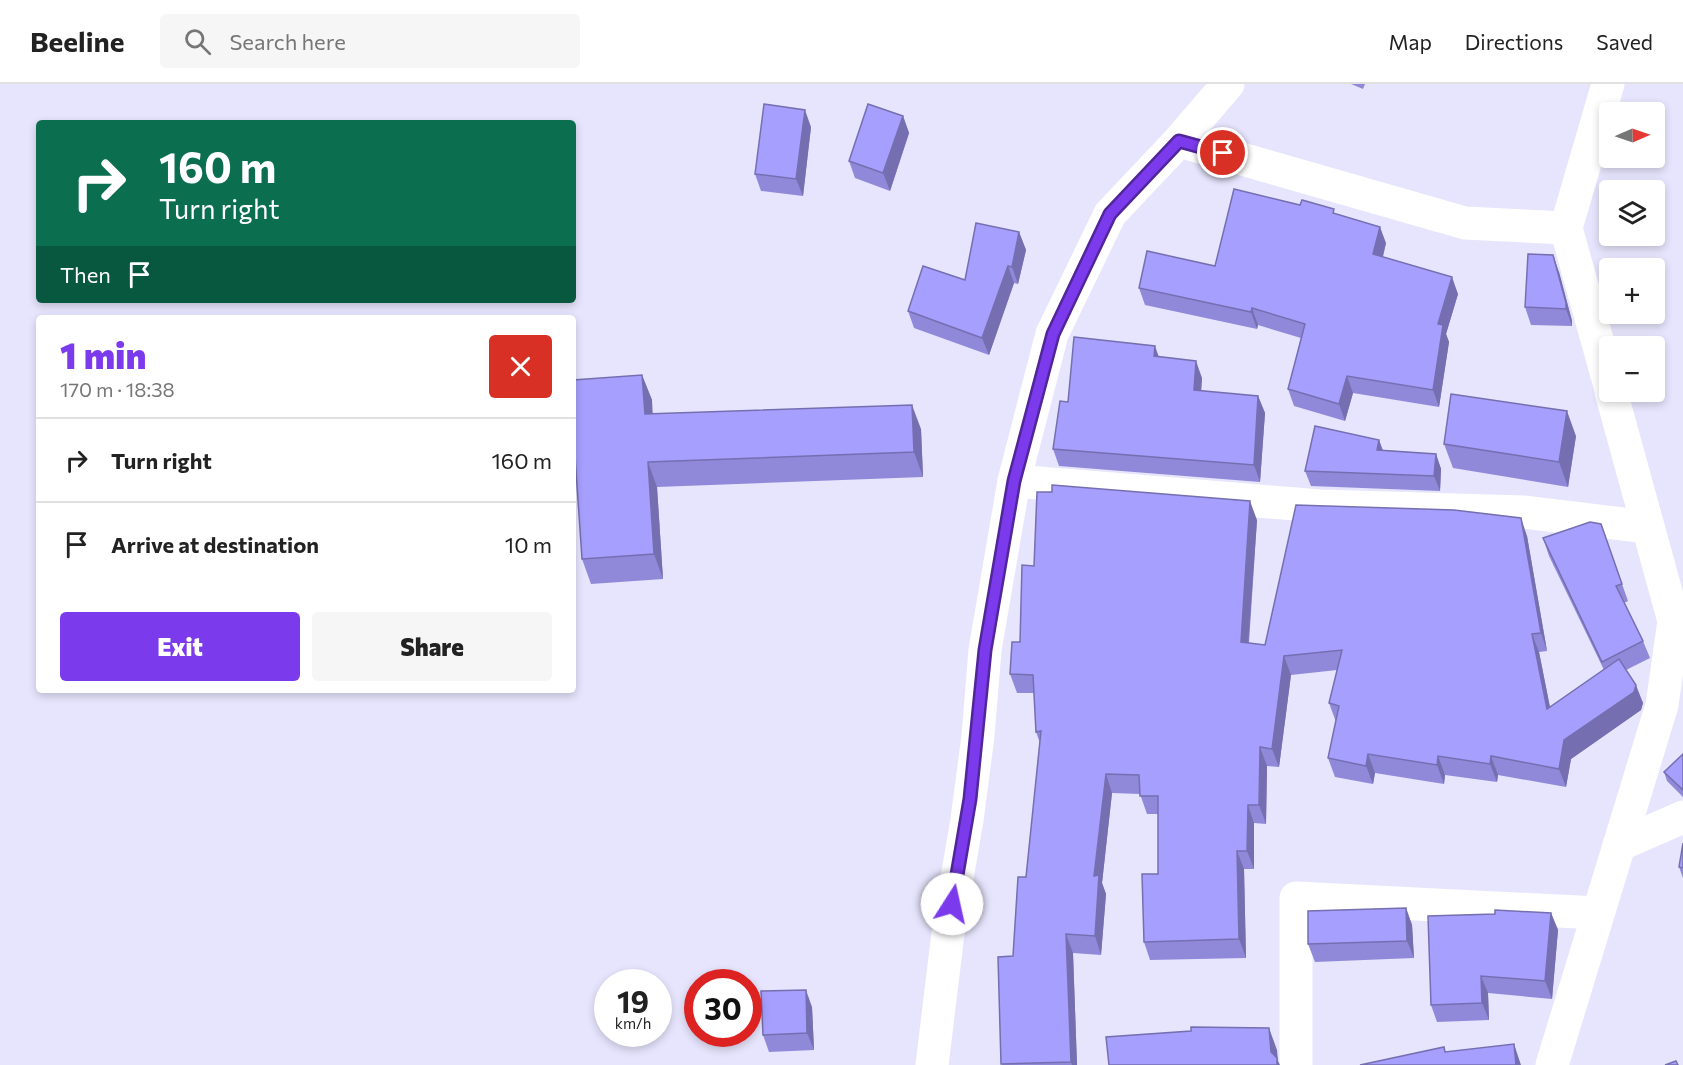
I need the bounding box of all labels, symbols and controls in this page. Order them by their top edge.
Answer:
search box [160,14,580,68]
text: Beeline [30,24,124,58]
icon: search [181,25,214,58]
text: Search here [229,28,346,55]
text: Map [1389,29,1432,54]
text: Directions [1465,29,1563,54]
text: Saved [1596,29,1653,54]
north arrow [1599,102,1665,168]
map controls [1599,102,1665,402]
pin [1197,127,1248,178]
icon: arrive [1206,136,1239,169]
text: 160 m [159,140,277,192]
icon: right [60,144,138,222]
button: layers [1599,180,1665,246]
text: Turn right [159,192,279,225]
icon: arrive [123,258,156,291]
button: + [1599,258,1665,324]
text: Then [60,261,111,288]
text: 1 min [60,332,146,376]
button: close [489,335,552,398]
button: − [1599,336,1665,402]
text: 170 m · 18:38 [60,377,175,401]
icon: right [60,444,93,477]
text: Turn right [111,447,212,474]
text: 160 m [491,447,552,474]
icon: arrive [60,528,93,561]
text: Arrive at destination [111,531,319,558]
text: 10 m [505,531,552,558]
button: Exit [60,612,300,681]
button: Share [312,612,552,681]
position arrow [920,872,984,936]
speed limit sign: 30 [684,969,762,1047]
text: 19 [617,982,649,1019]
text: km/h [615,1014,651,1032]

